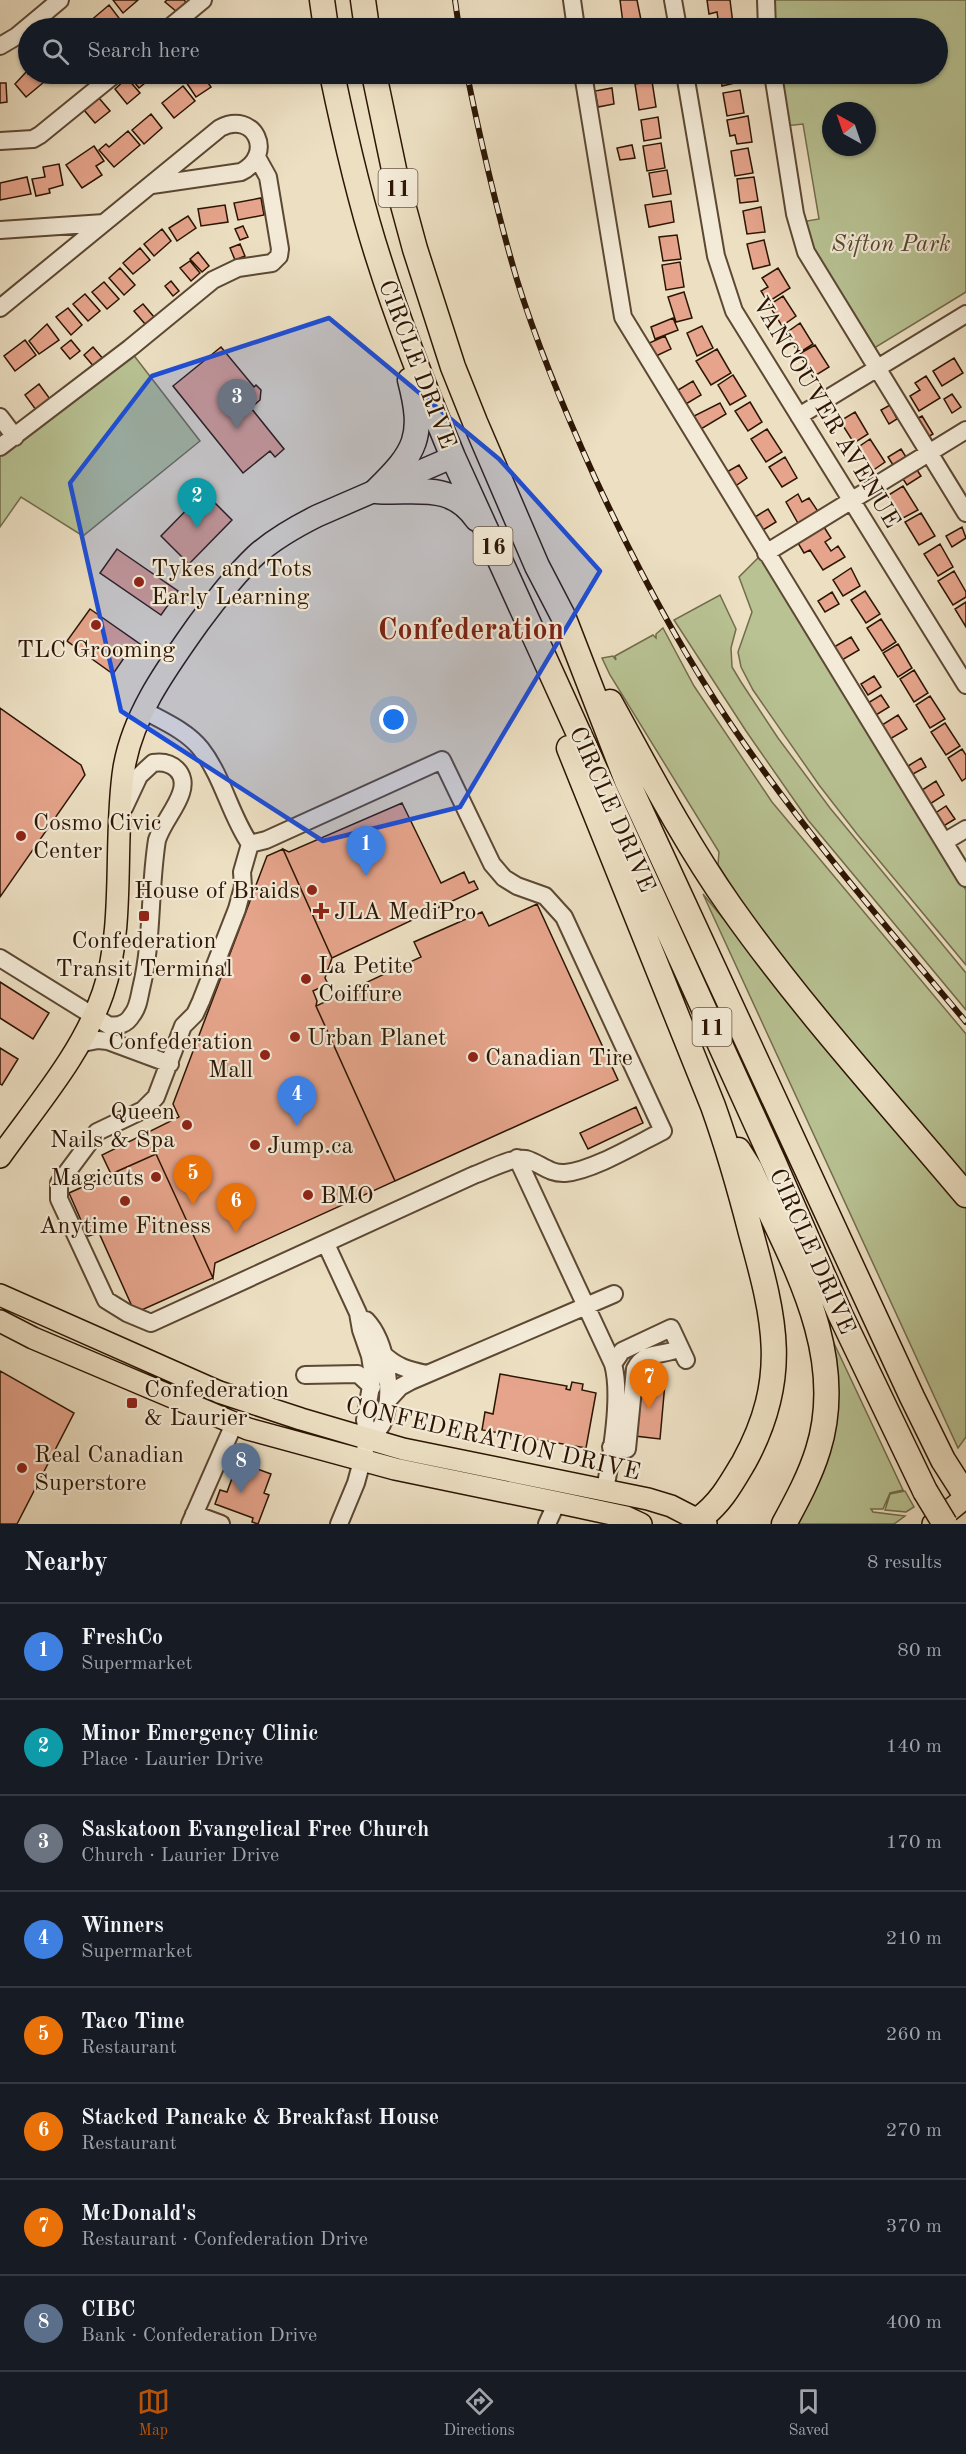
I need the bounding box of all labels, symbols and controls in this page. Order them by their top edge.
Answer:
search box [18,18,948,84]
icon: search [39,35,72,68]
text: Search here [87,40,200,62]
north arrow [822,102,876,156]
road number: 11 [378,169,418,207]
park label: Sifton Park [831,233,951,257]
street label: CIRCLE DRIVE [373,277,459,452]
street label: VANCOUVER AVENUE [747,293,904,533]
pin: 3 [218,380,256,429]
pin: 2 [178,478,216,528]
road number: 16 [474,527,512,565]
place label: Tykes and Tots Early Learning [151,558,312,610]
marker: Tykes and Tots Early Learning [132,575,146,589]
district label: Confederation [378,616,564,646]
marker: TLC Grooming [89,618,103,632]
place label: TLC Grooming [17,639,175,663]
your location [379,705,408,734]
street label: CIRCLE DRIVE [564,723,658,896]
place label: Cosmo Civic Center [33,812,161,864]
pin: 1 [346,826,386,876]
marker: Cosmo Civic Center [14,829,28,843]
place label: House of Braids [134,880,300,904]
marker: House of Braids [305,883,319,897]
place label: JLA MediPro [334,901,476,925]
marker: JLA MediPro [312,902,330,920]
marker: Confederation Transit Terminal [137,909,151,923]
place label: Confederation Transit Terminal [55,930,233,982]
place label: La Petite Coiffure [318,955,413,1007]
marker: La Petite Coiffure [299,972,313,986]
road number: 11 [692,1008,732,1046]
place label: Urban Planet [307,1027,446,1051]
marker: Urban Planet [288,1030,302,1044]
place label: Confederation Mall [108,1031,253,1083]
place label: Canadian Tire [485,1047,633,1071]
marker: Confederation Mall [258,1048,272,1062]
marker: Canadian Tire [466,1050,480,1064]
pin: 4 [278,1076,316,1126]
place label: Queen Nails & Spa [50,1101,175,1153]
marker: Queen Nails & Spa [180,1118,194,1132]
place label: Jump.ca [267,1135,353,1159]
marker: Jump.ca [248,1138,262,1152]
pin: 5 [174,1156,212,1205]
street label: CIRCLE DRIVE [764,1165,858,1338]
place label: Magicuts [50,1167,144,1191]
marker: Magicuts [149,1170,163,1184]
pin: 6 [216,1184,256,1233]
place label: BMO [320,1185,373,1209]
marker: BMO [301,1188,315,1202]
marker: Anytime Fitness [118,1194,132,1208]
place label: Anytime Fitness [39,1215,211,1239]
pin: 7 [630,1360,668,1409]
place label: Confederation & Laurier [144,1379,289,1431]
street label: CONFEDERATION DRIVE [343,1394,642,1486]
marker: Confederation & Laurier [125,1396,139,1410]
place label: Real Canadian Superstore [34,1444,184,1496]
pin: 8 [222,1444,260,1493]
marker: Real Canadian Superstore [15,1461,29,1475]
text: Nearby [24,1550,108,1576]
text: 8 results [867,1553,942,1573]
text: FreshCo [81,1627,163,1649]
text: 1 [38,1641,49,1661]
text: 80 m [897,1641,942,1661]
text: Supermarket [81,1654,192,1674]
text: Minor Emergency Clinic [81,1723,318,1745]
text: 2 [38,1737,49,1757]
text: 140 m [886,1737,942,1757]
text: Place · Laurier Drive [81,1750,263,1770]
text: Saskatoon Evangelical Free Church [81,1819,429,1841]
text: 3 [38,1833,49,1853]
text: 170 m [886,1833,942,1853]
text: Church · Laurier Drive [81,1846,279,1866]
text: Winners [81,1915,164,1937]
text: 4 [38,1929,49,1949]
text: 210 m [886,1929,942,1949]
text: Supermarket [81,1942,192,1962]
text: Taco Time [81,2011,185,2033]
text: 5 [38,2025,49,2045]
text: 260 m [886,2025,942,2045]
text: Restaurant [81,2038,177,2058]
text: Stacked Pancake & Breakfast House [81,2107,439,2129]
text: 6 [38,2121,49,2141]
text: 270 m [886,2121,942,2141]
text: Restaurant [81,2134,177,2154]
text: McDonald's [81,2203,196,2225]
text: 7 [38,2217,49,2237]
text: 370 m [886,2217,942,2237]
text: Restaurant · Confederation Drive [81,2230,368,2250]
text: CIBC [81,2299,135,2321]
text: 8 [38,2313,49,2333]
text: 400 m [886,2313,942,2333]
text: Bank · Confederation Drive [81,2326,317,2346]
tab: Map [137,2385,170,2441]
tab: Directions [444,2385,515,2441]
tab: Saved [788,2385,829,2441]

